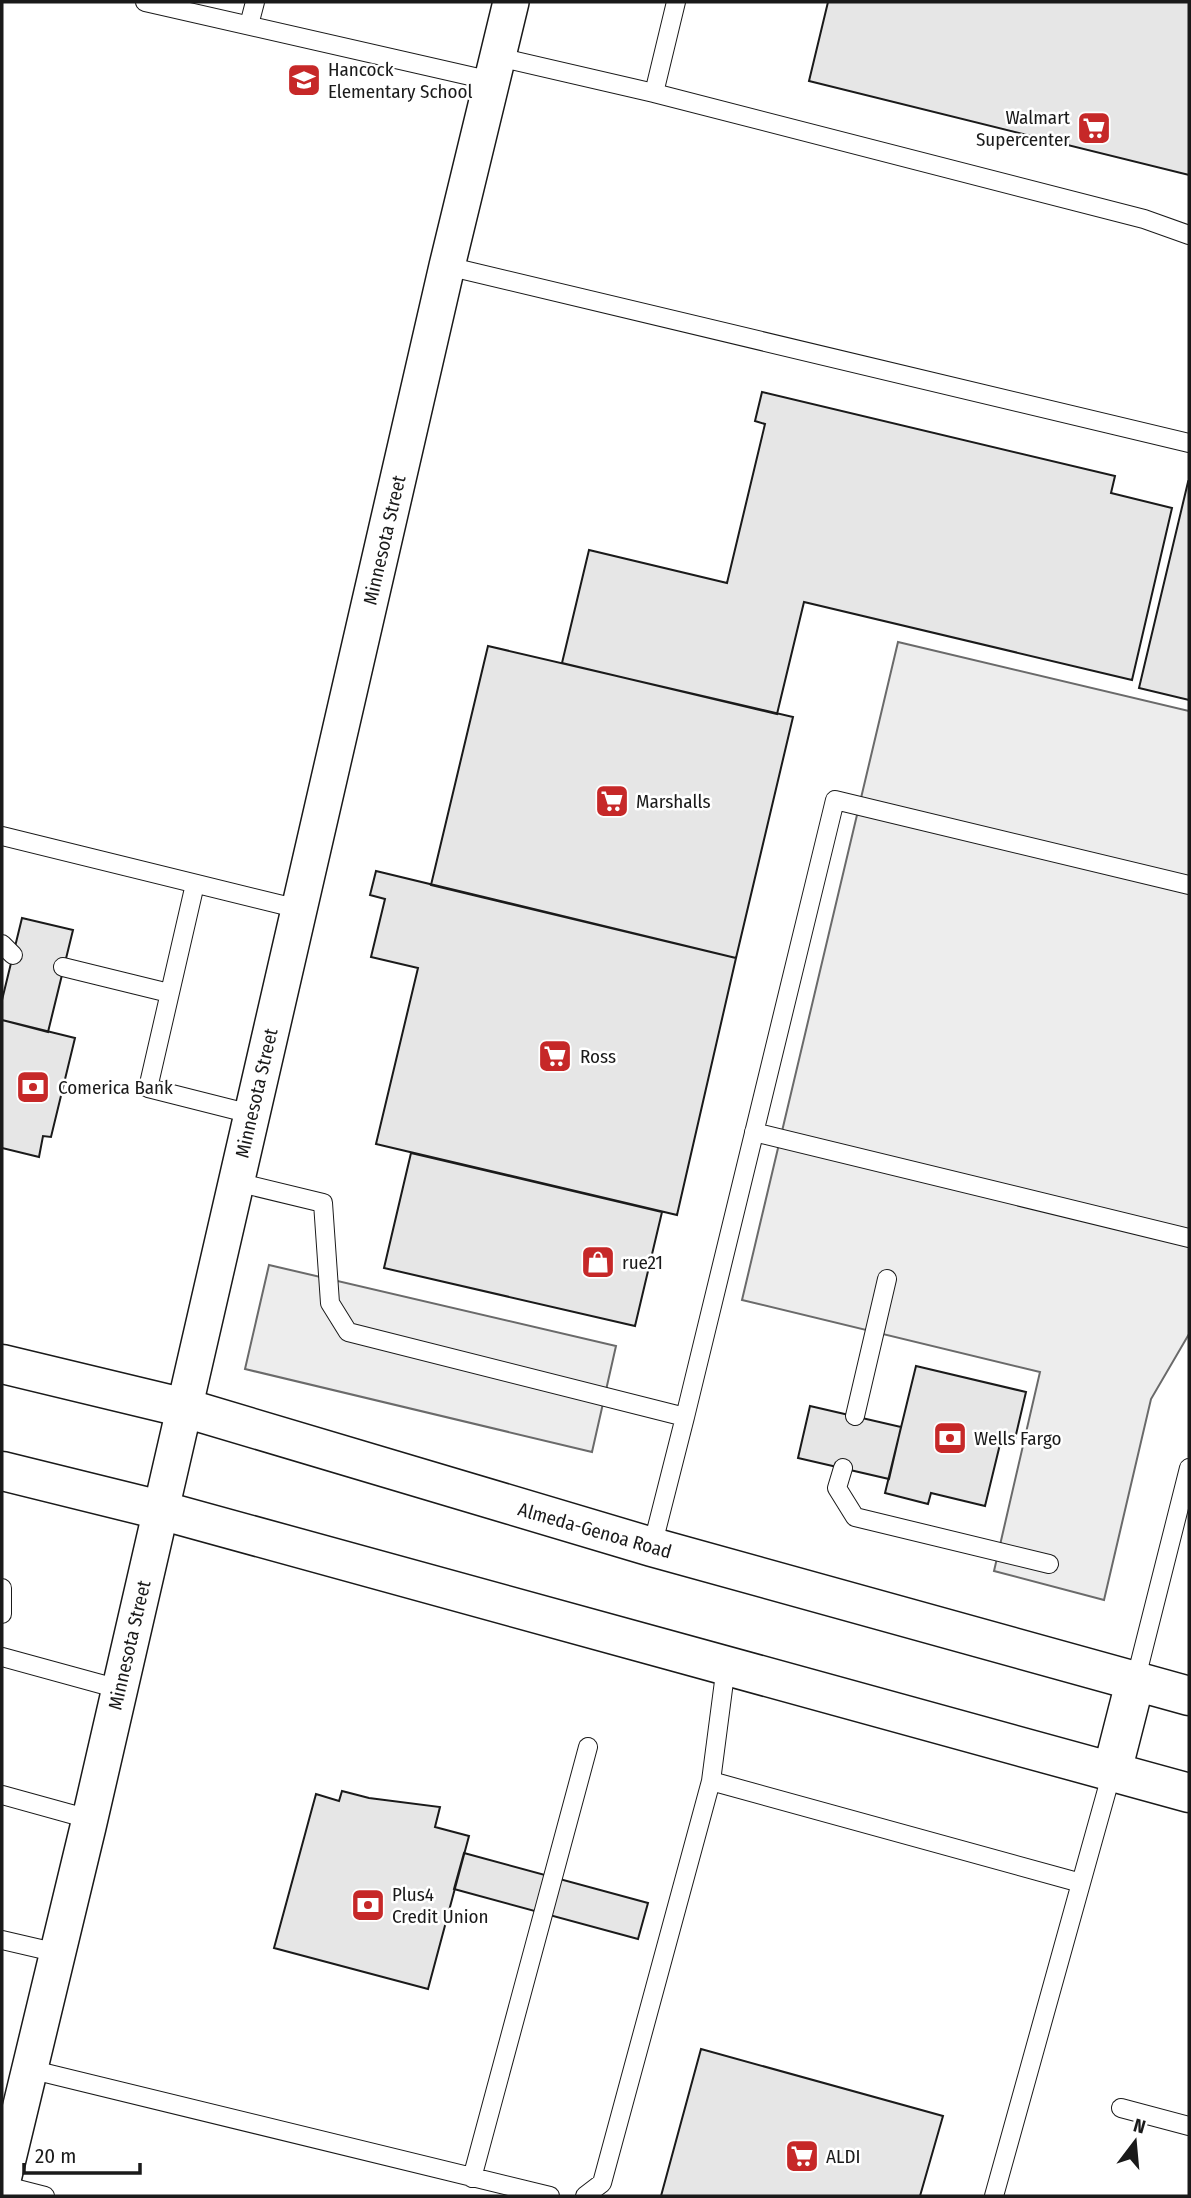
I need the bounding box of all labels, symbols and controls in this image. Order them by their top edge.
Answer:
place label: Hancock Elementary School [328,58,473,103]
school or university icon: Hancock Elementary School [285,61,323,99]
place label: Walmart Supercenter [976,106,1071,151]
supermarket icon: Walmart Supercenter [1075,109,1113,147]
street label: Minnesota Street [358,472,411,607]
supermarket icon: Marshalls [593,782,631,820]
place label: Marshalls [636,790,711,813]
street label: Minnesota Street [230,1025,283,1160]
supermarket icon: Ross [536,1037,574,1075]
place label: Ross [580,1045,616,1068]
bank icon: Comerica Bank [14,1068,52,1106]
place label: Comerica Bank [58,1076,173,1099]
shop icon: rue21 [579,1243,617,1281]
place label: rue21 [622,1251,663,1274]
bank icon: Wells Fargo [931,1419,969,1457]
place label: Wells Fargo [974,1427,1062,1450]
street label: Almeda-Genoa Road [515,1498,674,1563]
street label: Minnesota Street [103,1577,156,1712]
place label: Plus4 Credit Union [392,1883,488,1928]
bank icon: Plus4 Credit Union [349,1886,387,1924]
north arrow [1100,2107,1170,2177]
text: N [1131,2114,1148,2139]
scale bar [24,2132,140,2176]
supermarket icon: ALDI [783,2137,821,2175]
text: 20 m [35,2143,76,2169]
place label: ALDI [826,2145,860,2168]

